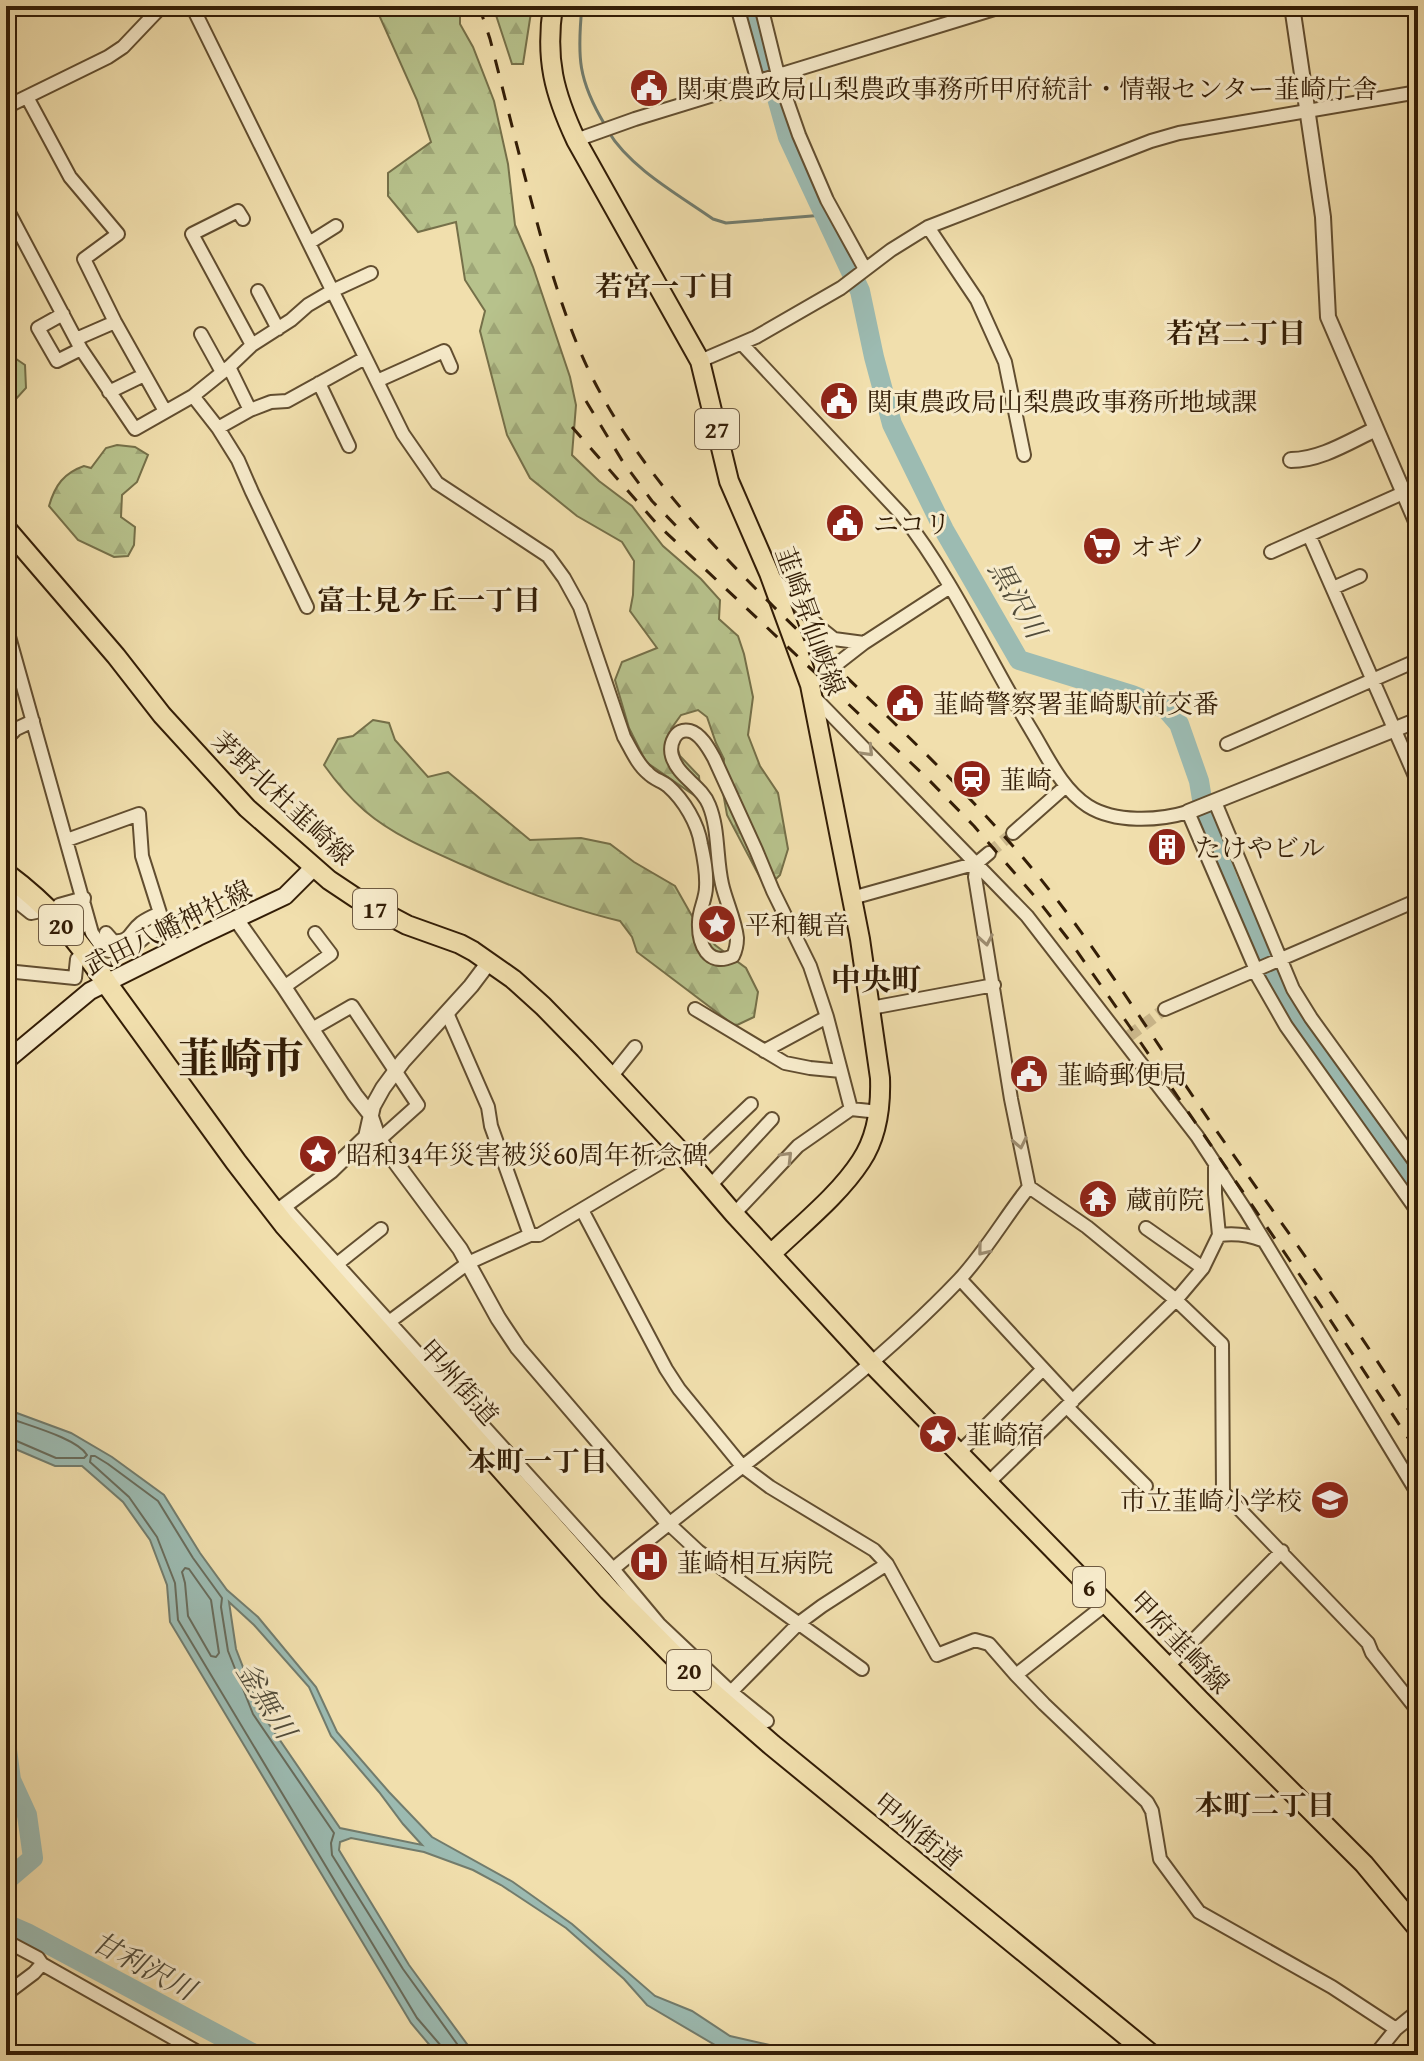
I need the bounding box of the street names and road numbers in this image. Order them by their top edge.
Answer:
road number: 27 [695,409,739,449]
street label: 韮崎昇仙峡線 [766,541,856,701]
street label: 茅野北杜韮崎線 [203,722,363,874]
street label: 武田八幡神社線 [78,870,258,984]
road number: 17 [353,889,397,929]
road number: 20 [39,905,83,945]
street label: 甲州街道 [410,1330,508,1434]
road number: 6 [1073,1567,1105,1607]
street label: 甲府韮崎線 [1121,1582,1239,1702]
road number: 20 [667,1650,711,1690]
street label: 甲州街道 [865,1783,971,1879]

